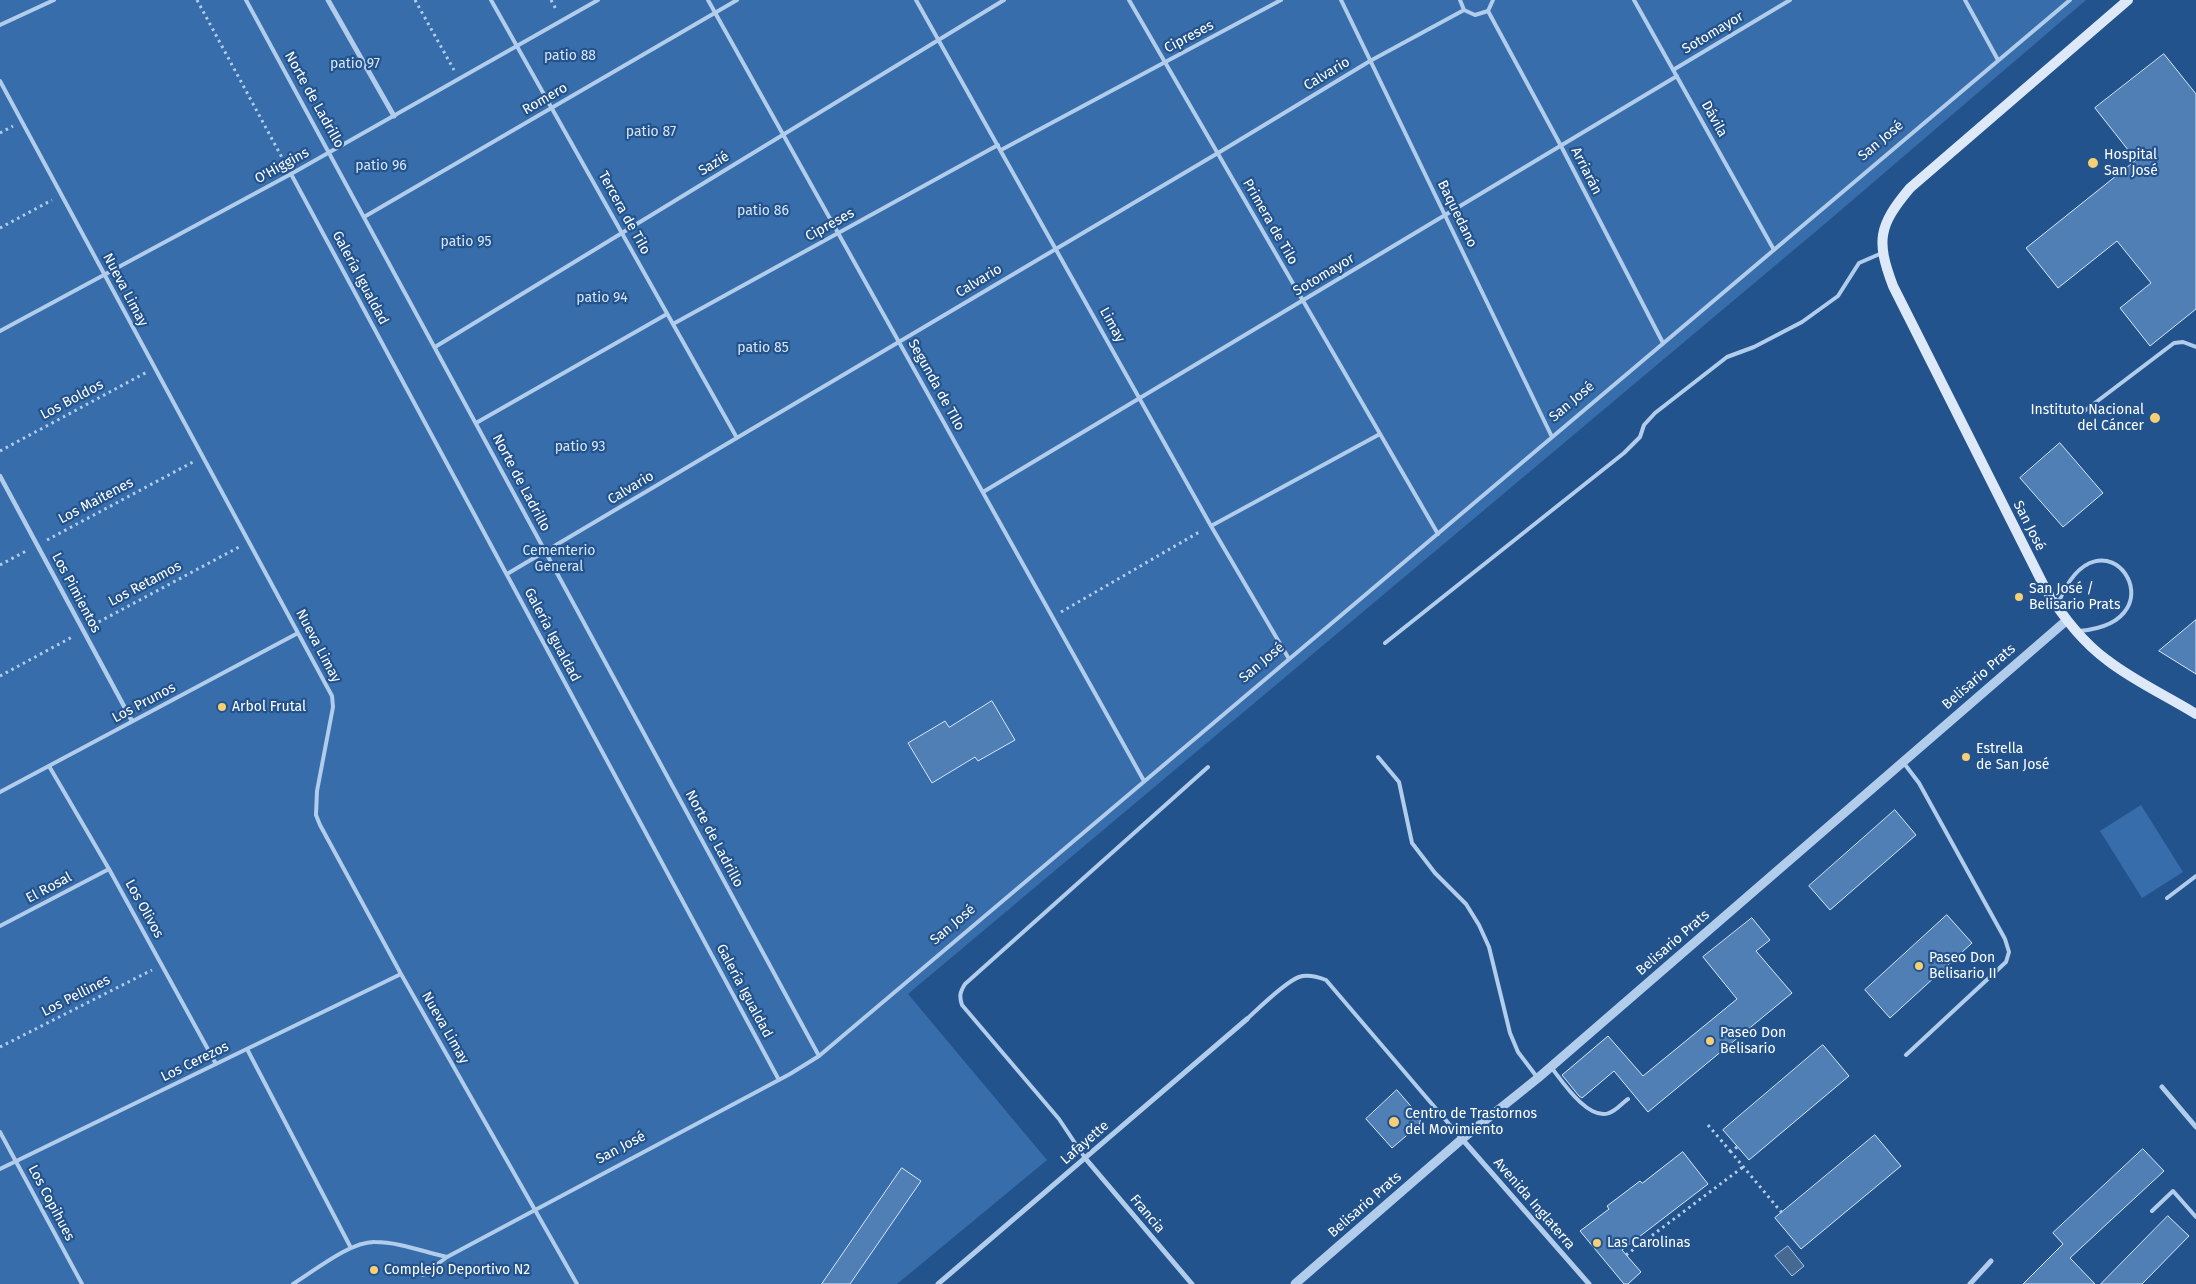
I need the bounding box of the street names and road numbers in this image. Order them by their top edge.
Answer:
street label: Sotomayor [1679,8,1747,58]
street label: Cipreses [1161,17,1217,57]
street label: Norte de Ladrillo [281,49,347,151]
street label: Calvario [1301,54,1353,94]
street label: Romero [519,79,571,119]
street label: Dávila [1697,98,1731,140]
street label: San José [1855,117,1907,165]
street label: O'Higgins [252,144,312,188]
street label: Arriarán [1567,144,1605,198]
street label: Sazié [696,148,732,180]
street label: Tercera de Tilo [594,168,654,258]
street label: Primera de Tilo [1239,176,1301,268]
street label: Baquedano [1434,178,1480,250]
street label: Cipreses [803,205,857,245]
street label: Galería Igualdad [328,228,392,328]
street label: Sotomayor [1290,250,1358,300]
street label: Nueva Limay [99,251,151,329]
street label: Calvario [953,261,1005,301]
street label: Limay [1096,305,1128,345]
street label: Segunda de TIlo [904,336,968,434]
street label: Los Boldos [38,376,106,424]
street label: San José [1546,378,1598,426]
street label: Norte de Ladrillo [488,432,554,534]
street label: Calvario [605,468,657,508]
street label: Los Maitenes [56,474,136,528]
street label: San José [2009,498,2049,554]
street label: Los Pimientos [48,550,104,636]
street label: Los Retamos [106,558,184,610]
street label: Galería Igualdad [520,585,584,685]
street label: Nueva Limay [292,607,344,685]
street label: San José [1236,639,1288,687]
street label: Belisario Prats [1939,641,2019,713]
street label: Los Prunos [109,679,179,727]
street label: Norte de Ladrillo [681,788,747,890]
street label: El Rosal [23,869,75,907]
street label: Los Olivos [121,877,167,941]
street label: San José [927,901,979,949]
street label: Belisario Prats [1633,907,1713,979]
street label: Galería Igualdad [712,941,776,1041]
street label: Los Pellines [39,972,113,1020]
street label: Nueva Limay [418,989,472,1067]
street label: Los Cerezos [158,1038,232,1086]
street label: Lafayette [1058,1118,1112,1168]
street label: San José [593,1128,649,1168]
street label: Avenida Inglaterra [1490,1155,1578,1253]
street label: Los Copihues [24,1162,78,1244]
street label: Belisario Prats [1325,1169,1405,1241]
street label: Francia [1126,1191,1168,1237]

